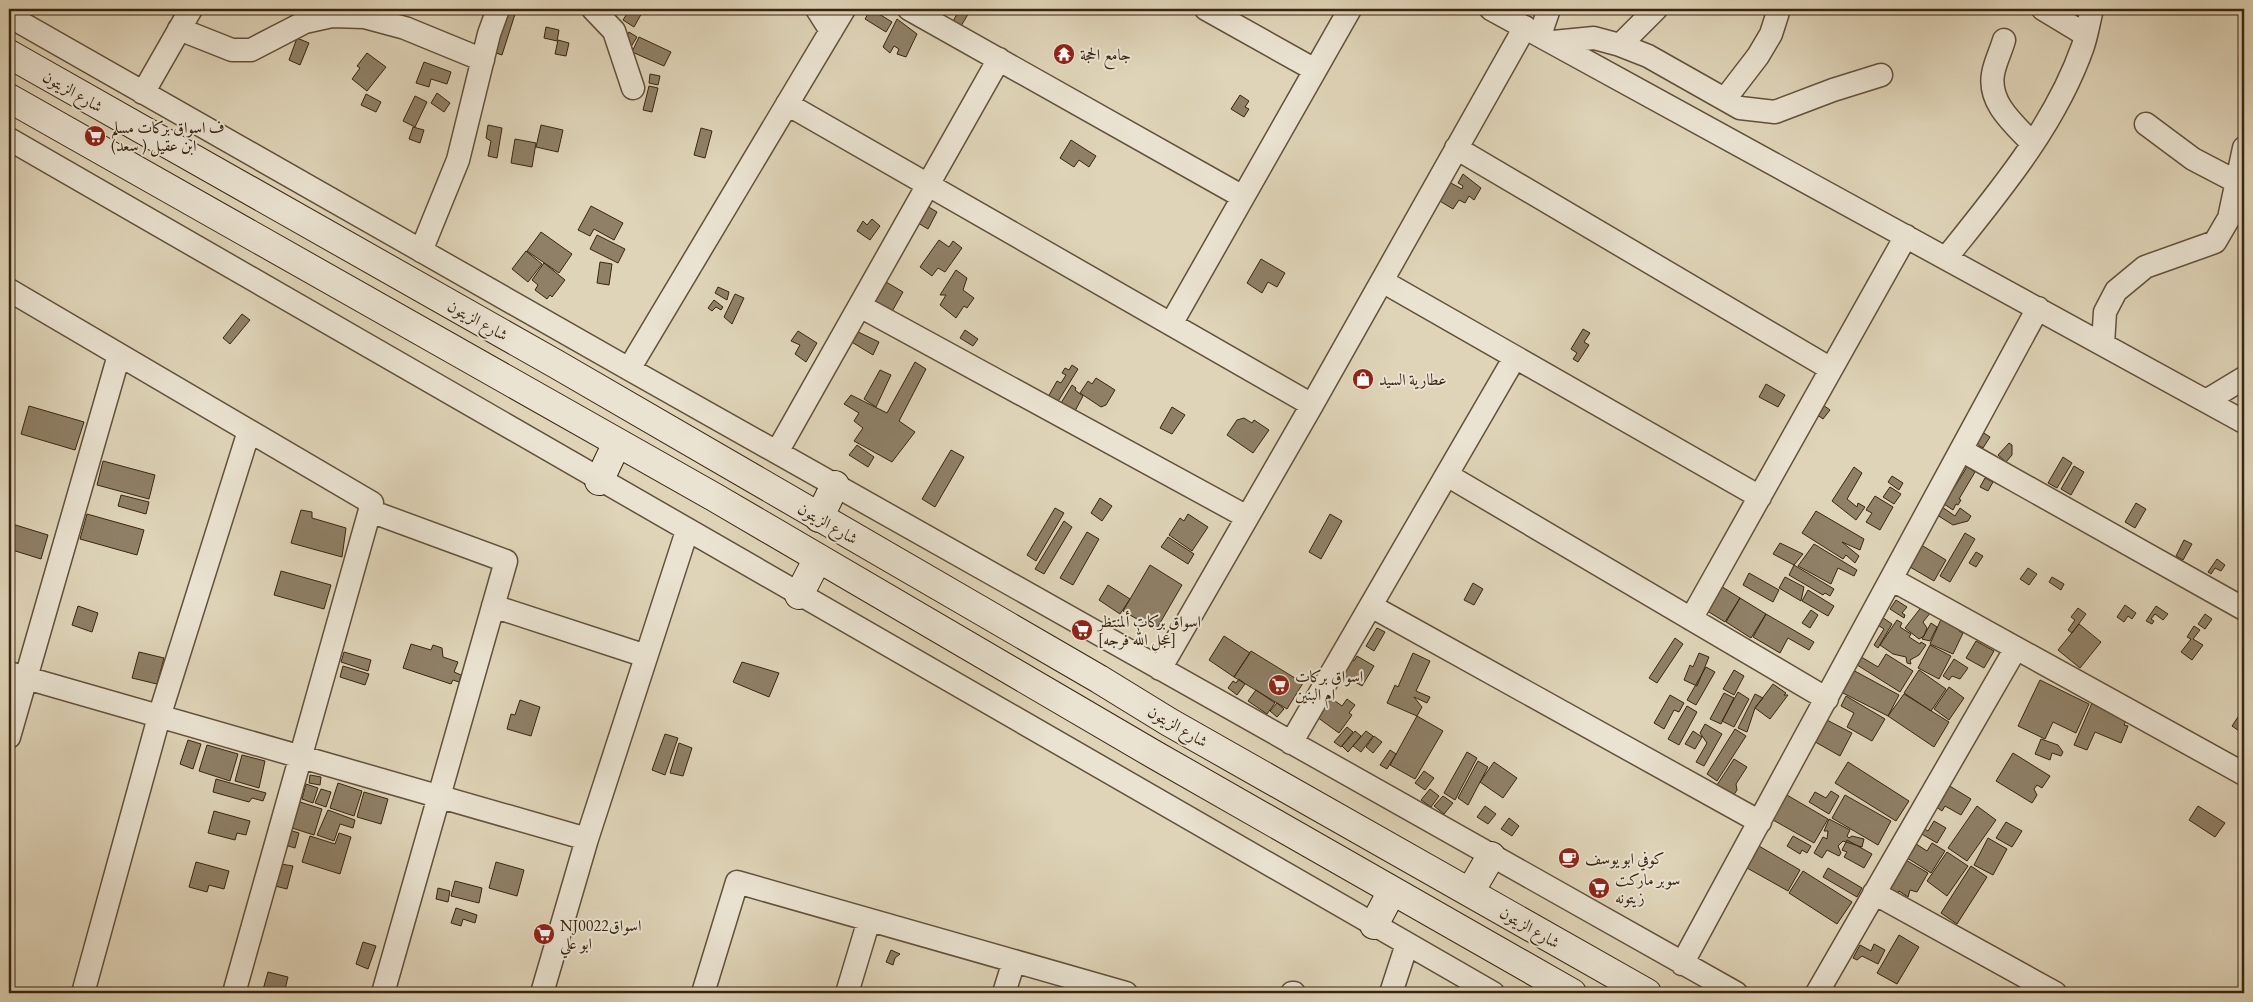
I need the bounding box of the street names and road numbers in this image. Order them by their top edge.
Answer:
street label: شارع الزيتون [37,66,107,120]
street label: شارع الزيتون [442,295,512,348]
street label: شارع الزيتون [792,498,862,552]
street label: شارع الزيتون [1142,701,1212,755]
street label: شارع الزيتون [1494,902,1564,956]

